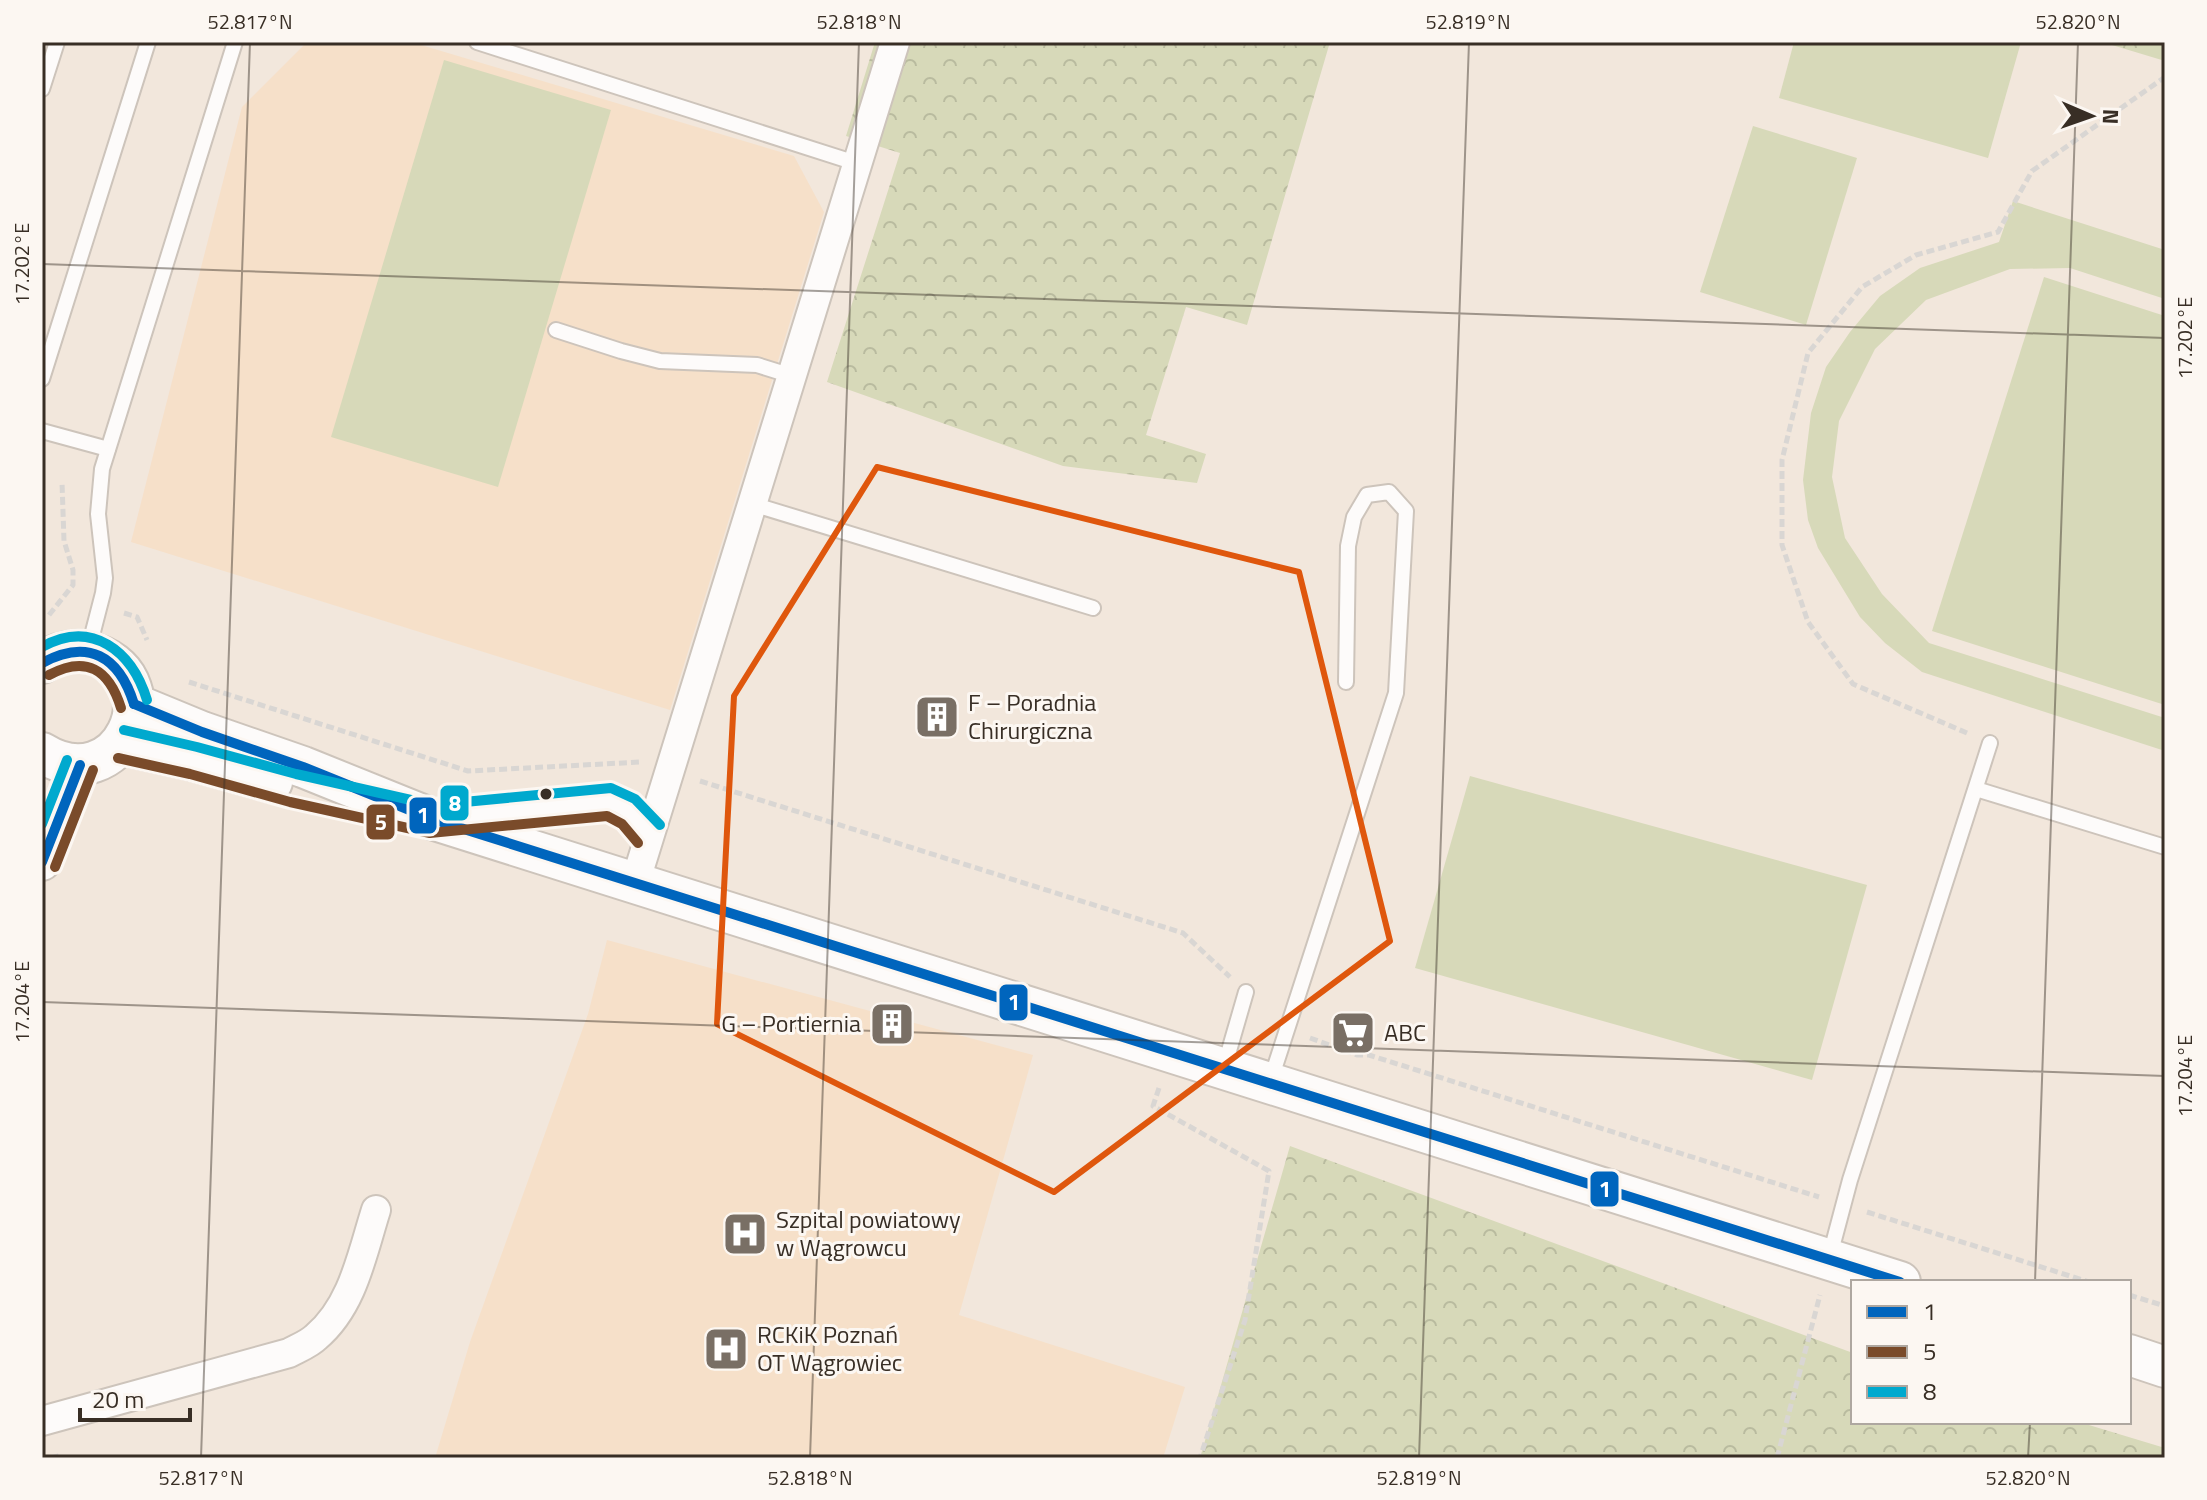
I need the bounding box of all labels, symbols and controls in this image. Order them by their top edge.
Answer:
text: 52.817°N [207,6,293,37]
text: 52.818°N [816,6,902,37]
text: 52.819°N [1425,6,1511,37]
text: 52.820°N [2035,6,2121,37]
north arrow [2051,76,2131,156]
text: N [2094,108,2128,125]
text: 17.202°E [6,223,37,305]
text: 17.202°E [2169,297,2200,379]
place label: F – Poradnia Chirurgiczna [968,684,1096,748]
building icon: F – Poradnia Chirurgiczna [913,693,961,741]
line badge: 8 [439,784,470,822]
text: 8 [449,786,461,820]
unlabelled marker [538,786,554,802]
line badge: 1 [408,796,438,835]
text: 1 [417,798,429,832]
line badge: 5 [365,803,396,841]
text: 5 [375,805,387,839]
text: 17.204°E [6,961,37,1043]
line badge: 1 [998,983,1029,1022]
text: 1 [1008,985,1020,1019]
building icon: G – Portiernia [868,1000,916,1048]
place label: G – Portiernia [721,1005,861,1041]
supermarket icon: ABC [1329,1009,1377,1057]
place label: ABC [1384,1014,1426,1050]
text: 17.204°E [2169,1035,2200,1117]
line badge: 1 [1589,1170,1620,1208]
text: 1 [1599,1172,1611,1206]
place label: Szpital powiatowy w Wągrowcu [776,1201,961,1265]
hospital icon: Szpital powiatowy w Wągrowcu [721,1210,769,1258]
legend [1851,1280,2131,1424]
text: 1 [1923,1293,1936,1329]
place label: RCKiK Poznań OT Wągrowiec [757,1316,902,1380]
hospital icon: RCKiK Poznań OT Wągrowiec [702,1325,750,1373]
text: 5 [1923,1333,1936,1369]
scale bar [80,1372,190,1422]
text: 8 [1923,1373,1936,1409]
text: 20 m [92,1381,144,1417]
text: 52.817°N [158,1462,244,1493]
text: 52.818°N [767,1462,853,1493]
text: 52.819°N [1376,1462,1462,1493]
text: 52.820°N [1985,1462,2071,1493]

